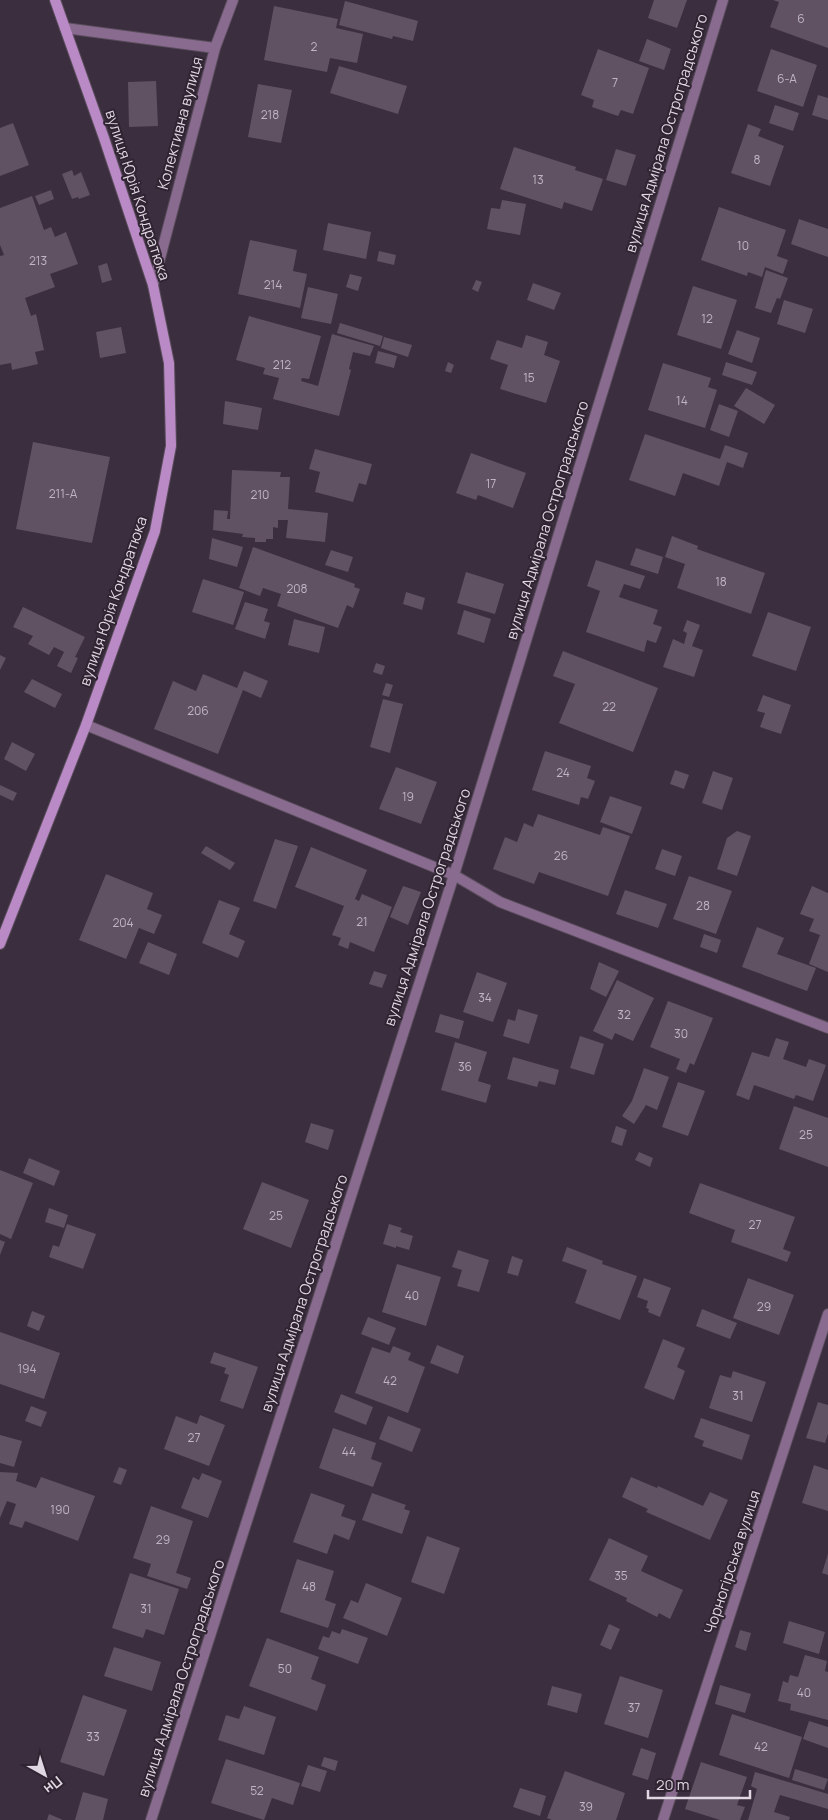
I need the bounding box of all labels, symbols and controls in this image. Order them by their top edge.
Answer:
house number: 6 [797,10,805,27]
street label: вулиця Адмірала Остроградського [620,11,712,255]
house number: 2 [311,38,318,55]
street label: Колективна вулиця [152,54,208,192]
house number: 6-А [777,70,797,87]
house number: 7 [612,74,618,91]
house number: 218 [261,106,279,123]
street label: вулиця Юрія Кондратюка [100,107,176,283]
house number: 8 [754,151,761,168]
house number: 13 [532,171,544,188]
house number: 10 [737,237,749,254]
house number: 213 [29,252,47,269]
house number: 214 [264,276,282,293]
house number: 12 [701,310,713,327]
house number: 212 [273,356,291,373]
house number: 15 [523,369,535,386]
house number: 14 [676,392,688,409]
street label: вулиця Адмірала Остроградського [501,398,593,642]
house number: 17 [486,475,496,492]
house number: 211-А [49,485,78,502]
house number: 210 [251,486,269,503]
street label: вулиця Юрія Кондратюка [74,513,152,689]
house number: 18 [715,573,727,590]
house number: 208 [286,580,308,597]
house number: 22 [602,698,616,715]
house number: 206 [187,702,209,719]
house number: 24 [556,764,570,781]
street label: вулиця Адмірала Остроградського [379,785,475,1028]
house number: 19 [402,788,414,805]
house number: 26 [554,847,568,864]
house number: 28 [696,897,710,914]
house number: 21 [356,913,368,930]
house number: 204 [112,914,134,931]
house number: 34 [478,989,492,1006]
house number: 32 [617,1006,631,1023]
house number: 30 [674,1025,688,1042]
house number: 36 [458,1058,472,1075]
house number: 25 [799,1126,813,1143]
street label: вулиця Адмірала Остроградського [256,1171,352,1414]
house number: 25 [269,1207,283,1224]
house number: 27 [749,1216,761,1233]
house number: 40 [405,1287,419,1304]
house number: 29 [757,1298,771,1315]
house number: 194 [17,1360,37,1377]
house number: 42 [383,1372,397,1389]
house number: 31 [732,1387,744,1404]
house number: 27 [188,1429,200,1446]
house number: 44 [342,1443,356,1460]
street label: Чорногірська вулиця [699,1487,765,1637]
house number: 190 [50,1501,70,1518]
house number: 29 [156,1531,170,1548]
street label: вулиця Адмірала Остроградського [133,1556,229,1799]
house number: 35 [614,1567,628,1584]
house number: 48 [302,1578,316,1595]
house number: 31 [140,1600,152,1617]
house number: 50 [278,1660,292,1677]
house number: 40 [797,1684,811,1701]
house number: 37 [628,1699,640,1716]
house number: 33 [86,1728,100,1745]
house number: 42 [754,1738,768,1755]
north arrow [20,1750,70,1800]
scale bar [648,1768,750,1800]
text: Пн [40,1772,67,1799]
text: 20 m [656,1774,689,1795]
house number: 52 [250,1782,264,1799]
house number: 39 [579,1798,593,1815]

